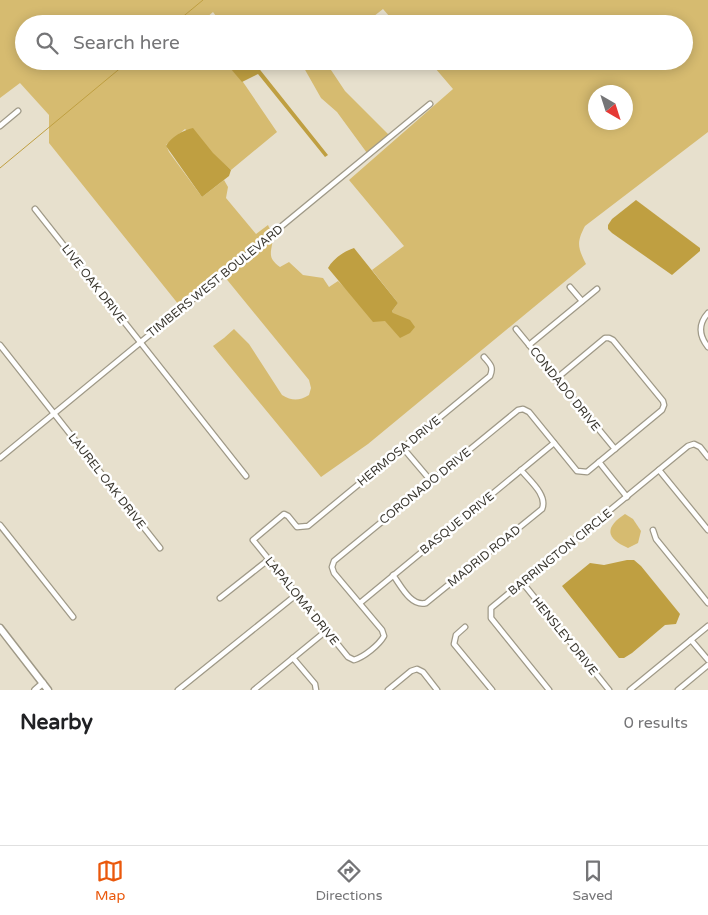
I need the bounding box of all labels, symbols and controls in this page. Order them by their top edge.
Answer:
search box [15,15,693,70]
icon: search [33,29,61,57]
text: Search here [73,32,180,54]
north arrow [588,85,633,130]
street label: TIMBERS WEST BOULEVARD [144,222,286,340]
street label: LIVE OAK DRIVE [59,242,129,326]
street label: CONDADO DRIVE [527,344,603,434]
street label: HERMOSA DRIVE [355,413,444,489]
street label: LAUREL OAK DRIVE [65,430,149,532]
street label: CORONADO DRIVE [376,445,474,527]
street label: BASQUE DRIVE [417,489,497,557]
street label: BARRINGTON CIRCLE [505,506,615,598]
street label: MADRID ROAD [445,522,523,590]
street label: LAPALOMA DRIVE [262,554,342,648]
street label: HENSLEY DRIVE [529,594,601,678]
text: Nearby [20,710,93,735]
text: 0 results [624,713,688,733]
tab: Map [95,857,125,904]
tab: Directions [315,857,382,904]
tab: Saved [572,857,613,904]

